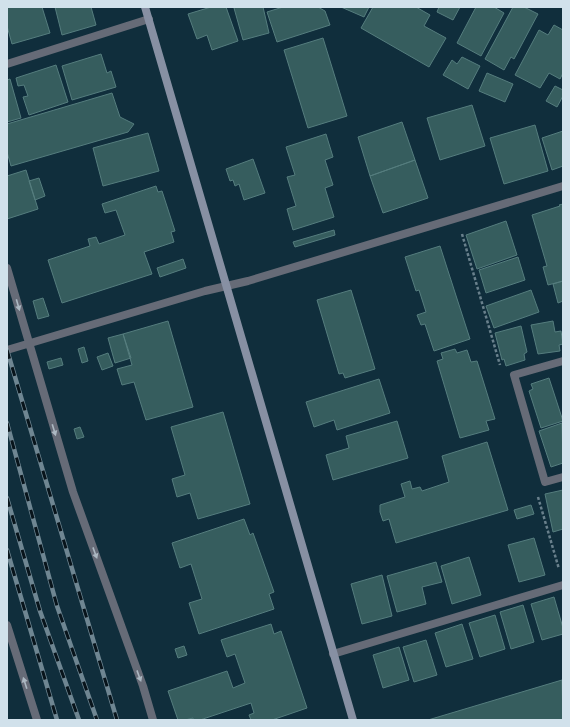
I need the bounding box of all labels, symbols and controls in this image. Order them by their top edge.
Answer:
one-way arrow [15,299,21,312]
one-way arrow [51,424,57,436]
one-way arrow [92,548,98,560]
one-way arrow [137,670,143,682]
one-way arrow [22,677,28,689]

